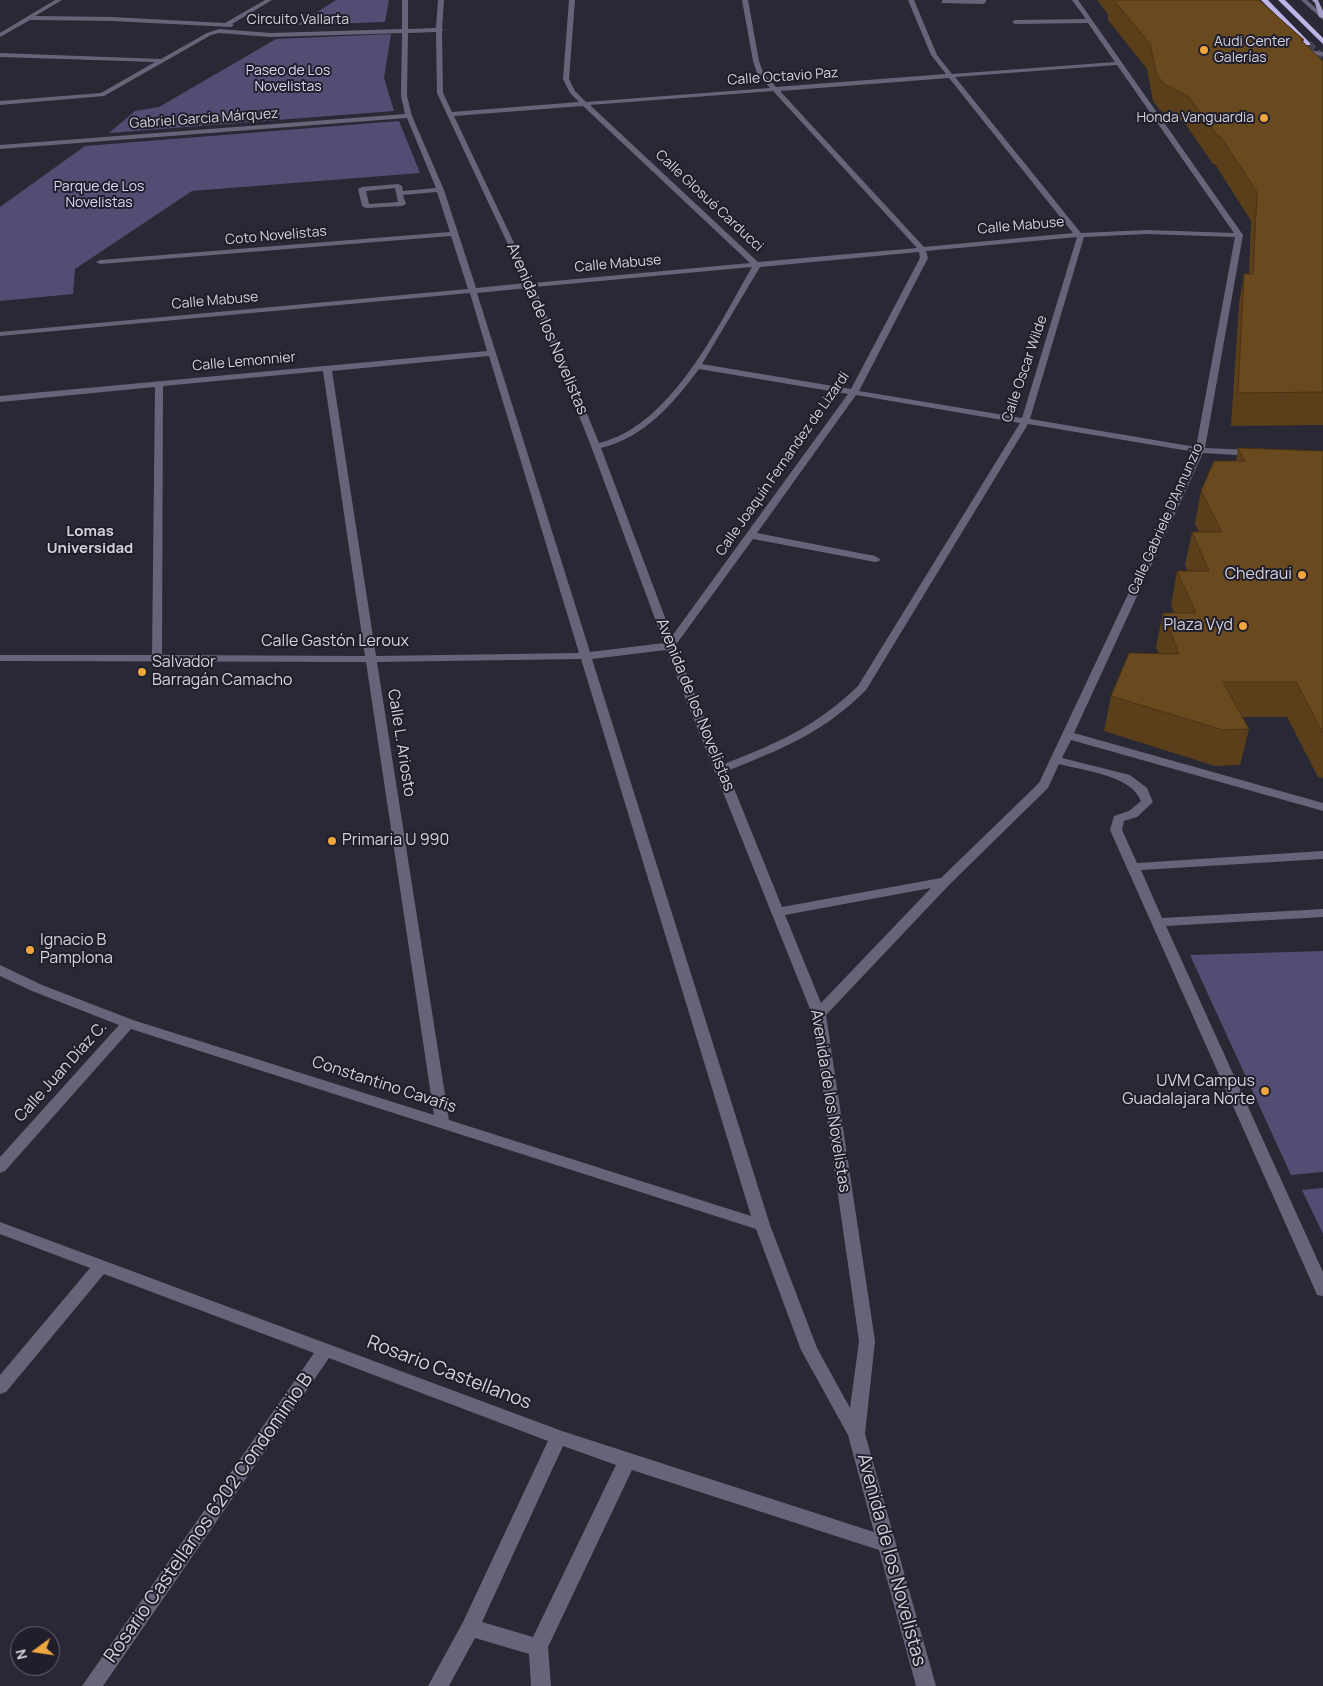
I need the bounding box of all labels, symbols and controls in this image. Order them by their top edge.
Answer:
street label: Circuito Vallarta [247,12,349,28]
place label: Audi Center Galerías [1214,34,1290,66]
marker: Audi Center Galerías [1198,44,1210,56]
park label: Paseo de Los Novelistas [246,63,330,95]
street label: Calle Octavio Paz [727,65,839,89]
street label: Gabriel Garcia Márquez [129,105,279,133]
place label: Honda Vanguardia [1136,110,1254,126]
marker: Honda Vanguardia [1258,112,1270,124]
street label: Calle Glosué Carducci [652,147,766,255]
park label: Parque de Los Novelistas [54,179,144,212]
street label: Calle Mabuse [977,214,1065,238]
street label: Coto Novelistas [224,223,328,249]
street label: Avenida de los Novelistas [502,240,592,418]
street label: Calle Mabuse [574,252,662,276]
street label: Calle Mabuse [171,289,259,313]
street label: Calle Oscar Wilde [999,313,1051,425]
street label: Calle Lemonnier [192,349,296,375]
street label: Calle Joaquín Fernandez de Lizardi [713,369,853,559]
street label: Calle Gabriele D'Annunzio [1125,441,1207,597]
district label: Lomas Universidad [47,523,133,558]
place label: Chedraui [1225,565,1292,585]
marker: Chedraui [1296,569,1308,581]
street label: Avenida de los Novelistas [651,616,739,794]
place label: Plaza Vyd [1163,616,1233,636]
marker: Plaza Vyd [1237,620,1249,632]
street label: Calle Gastón Leroux [261,632,409,652]
place label: Salvador Barragán Camacho [152,653,292,691]
marker: Salvador Barragán Camacho [136,666,148,678]
street label: Calle L. Ariosto [383,688,419,798]
place label: Primaria U 990 [342,831,449,851]
marker: Primaria U 990 [326,835,338,847]
place label: Ignacio B Pamplona [40,931,113,969]
marker: Ignacio B Pamplona [24,944,36,956]
street label: Avenida de los Novelistas [806,1008,854,1194]
street label: Calle Juan Díaz C. [11,1018,111,1126]
street label: Constantino Cavafis [309,1053,459,1117]
place label: UVM Campus Guadalajara Norte [1122,1072,1255,1110]
marker: UVM Campus Guadalajara Norte [1259,1085,1271,1097]
street label: Rosario Castellanos [364,1331,534,1415]
street label: Rosario Castellanos 6202 Condominio B [100,1369,318,1667]
street label: Avenida de los Novelistas [852,1451,930,1669]
north arrow [10,1626,60,1676]
text: N [10,1647,31,1662]

